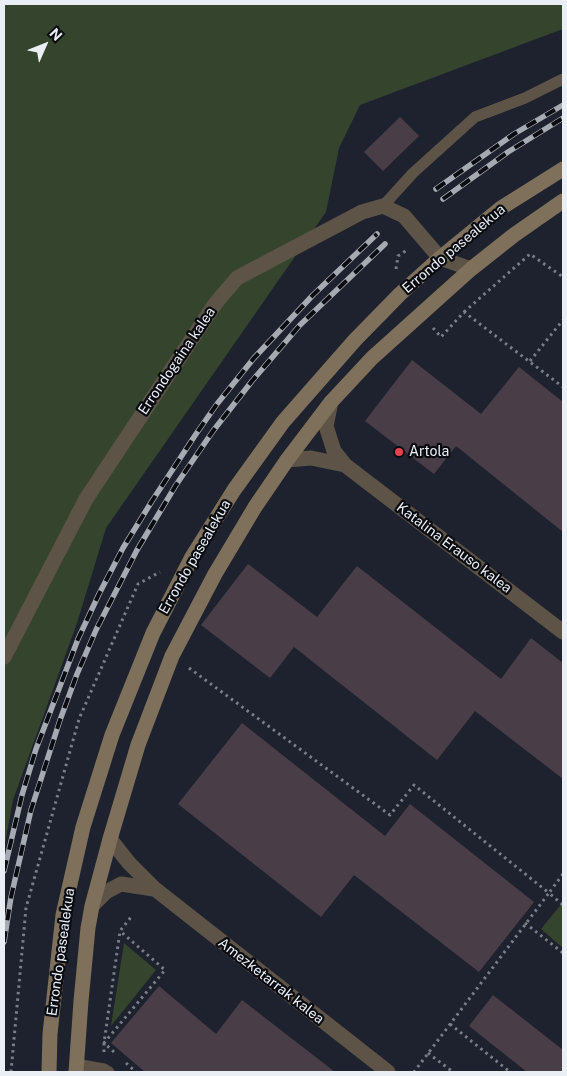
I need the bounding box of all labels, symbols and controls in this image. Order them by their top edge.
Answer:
north arrow [20,20,70,70]
text: N [46,25,65,44]
street label: Errondo pasealekua [399,201,509,297]
street label: Errondogaina kalea [135,304,219,418]
place label: Artola [409,444,449,460]
marker: Artola [393,446,405,458]
street label: Errondo pasealekua [155,497,235,617]
street label: Katalina Erauso kalea [393,499,515,597]
street label: Errondo pasealekua [44,887,78,1017]
street label: Amezketarrak kalea [215,935,327,1027]

